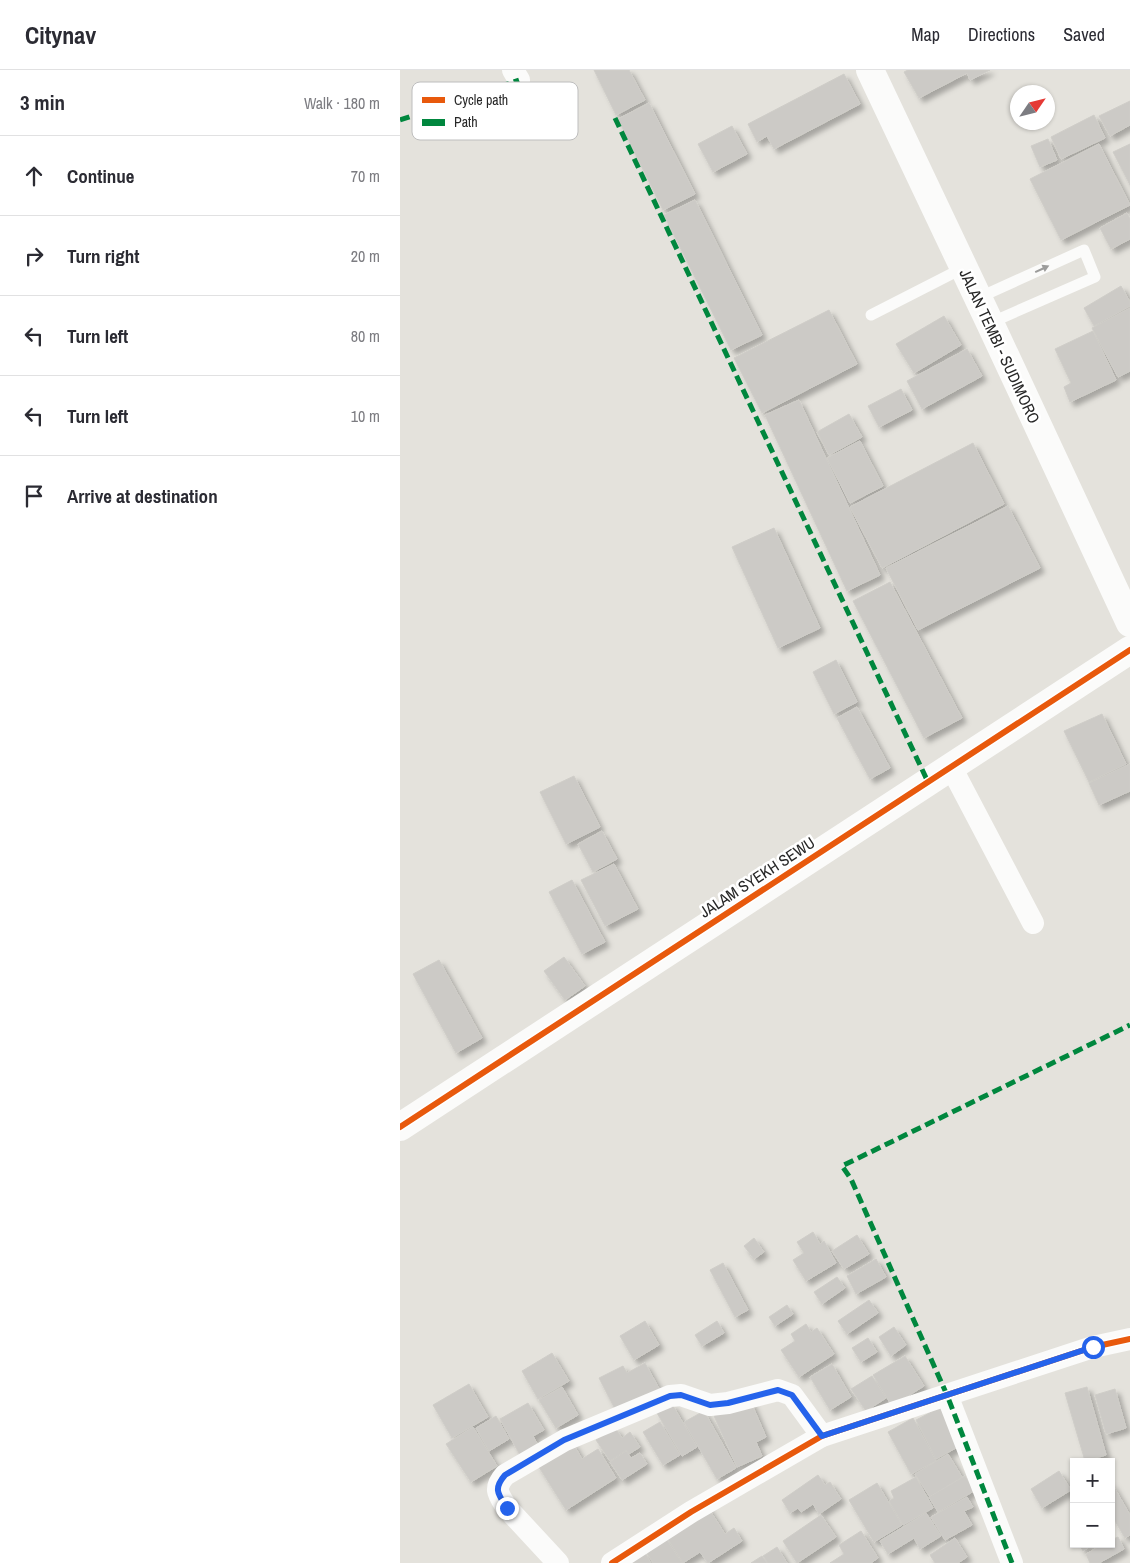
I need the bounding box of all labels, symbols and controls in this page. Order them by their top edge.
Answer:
text: Citynav [25,19,96,51]
text: Map [911,22,940,47]
text: Directions [968,22,1035,47]
text: Saved [1063,22,1105,47]
legend [412,82,578,140]
north arrow [1010,85,1055,130]
text: 3 min [20,88,65,117]
text: Cycle path [454,91,508,109]
text: Walk · 180 m [304,92,380,114]
text: Path [454,113,478,131]
icon: ahead [20,162,48,190]
text: Continue [67,163,135,189]
text: 70 m [351,165,380,187]
icon: right [20,242,48,270]
text: Turn right [67,243,139,269]
text: 20 m [351,245,380,267]
street label: JALAN TEMBI - SUDIMORO [954,265,1046,427]
one-way arrow [1035,265,1049,273]
icon: left [20,322,48,350]
text: Turn left [67,323,128,349]
text: 80 m [351,325,380,347]
icon: left [20,402,48,430]
text: Turn left [67,403,128,429]
text: 10 m [351,405,380,427]
icon: arrive [20,482,48,510]
text: Arrive at destination [67,483,218,509]
street label: JALAM SYEKH SEWU [695,831,819,923]
route start [1082,1336,1105,1359]
map controls [1070,1458,1115,1548]
button: + [1070,1458,1115,1503]
route end [496,1497,519,1520]
button: − [1070,1503,1115,1548]

